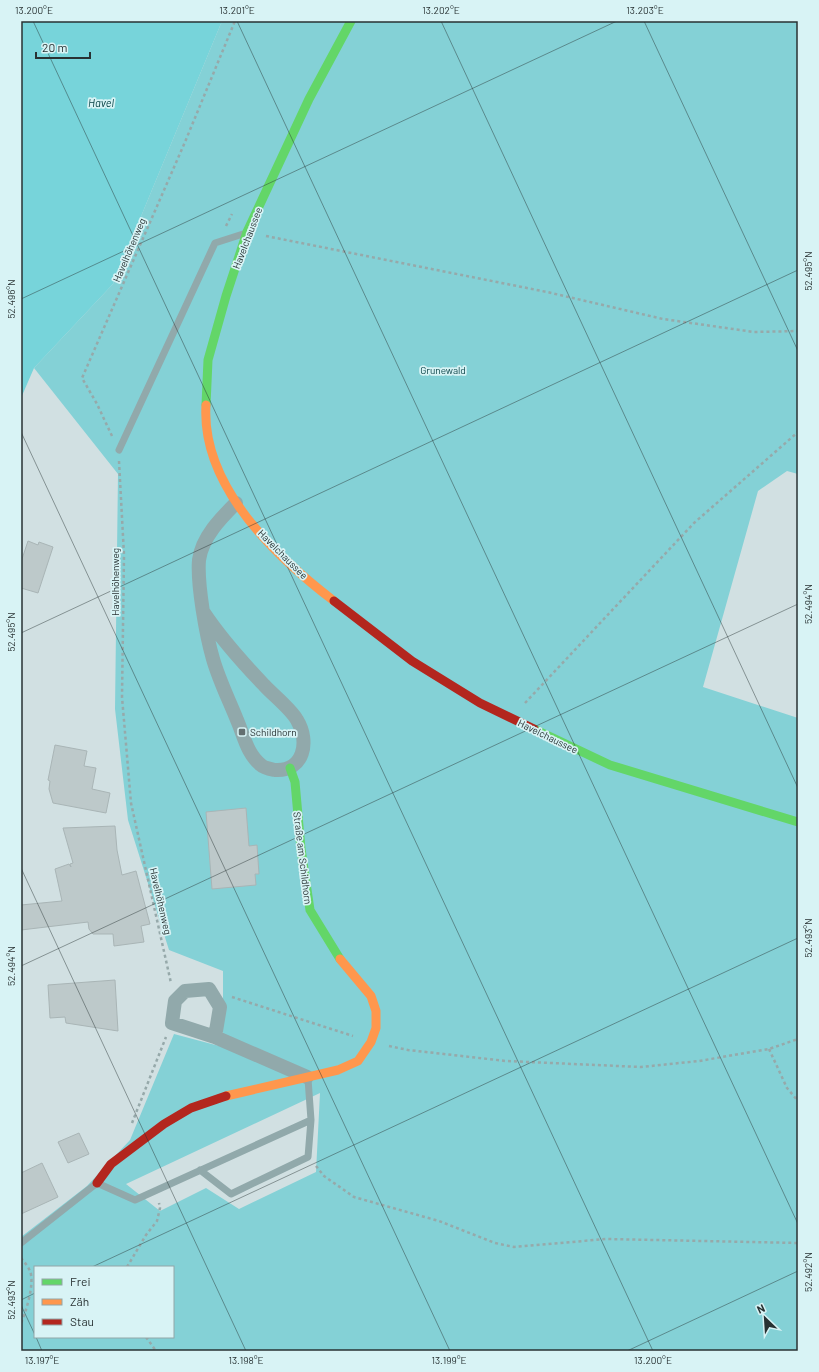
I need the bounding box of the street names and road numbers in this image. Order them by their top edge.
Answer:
street label: Havelchaussee [230,206,264,270]
street label: Havelhöhenweg [110,216,148,284]
street label: Havelchaussee [256,527,310,581]
street label: Havelhöhenweg [109,548,121,616]
street label: Havelchaussee [516,716,580,756]
street label: Straße am Schildhorn [291,811,315,905]
street label: Havelhöhenweg [147,866,175,936]

